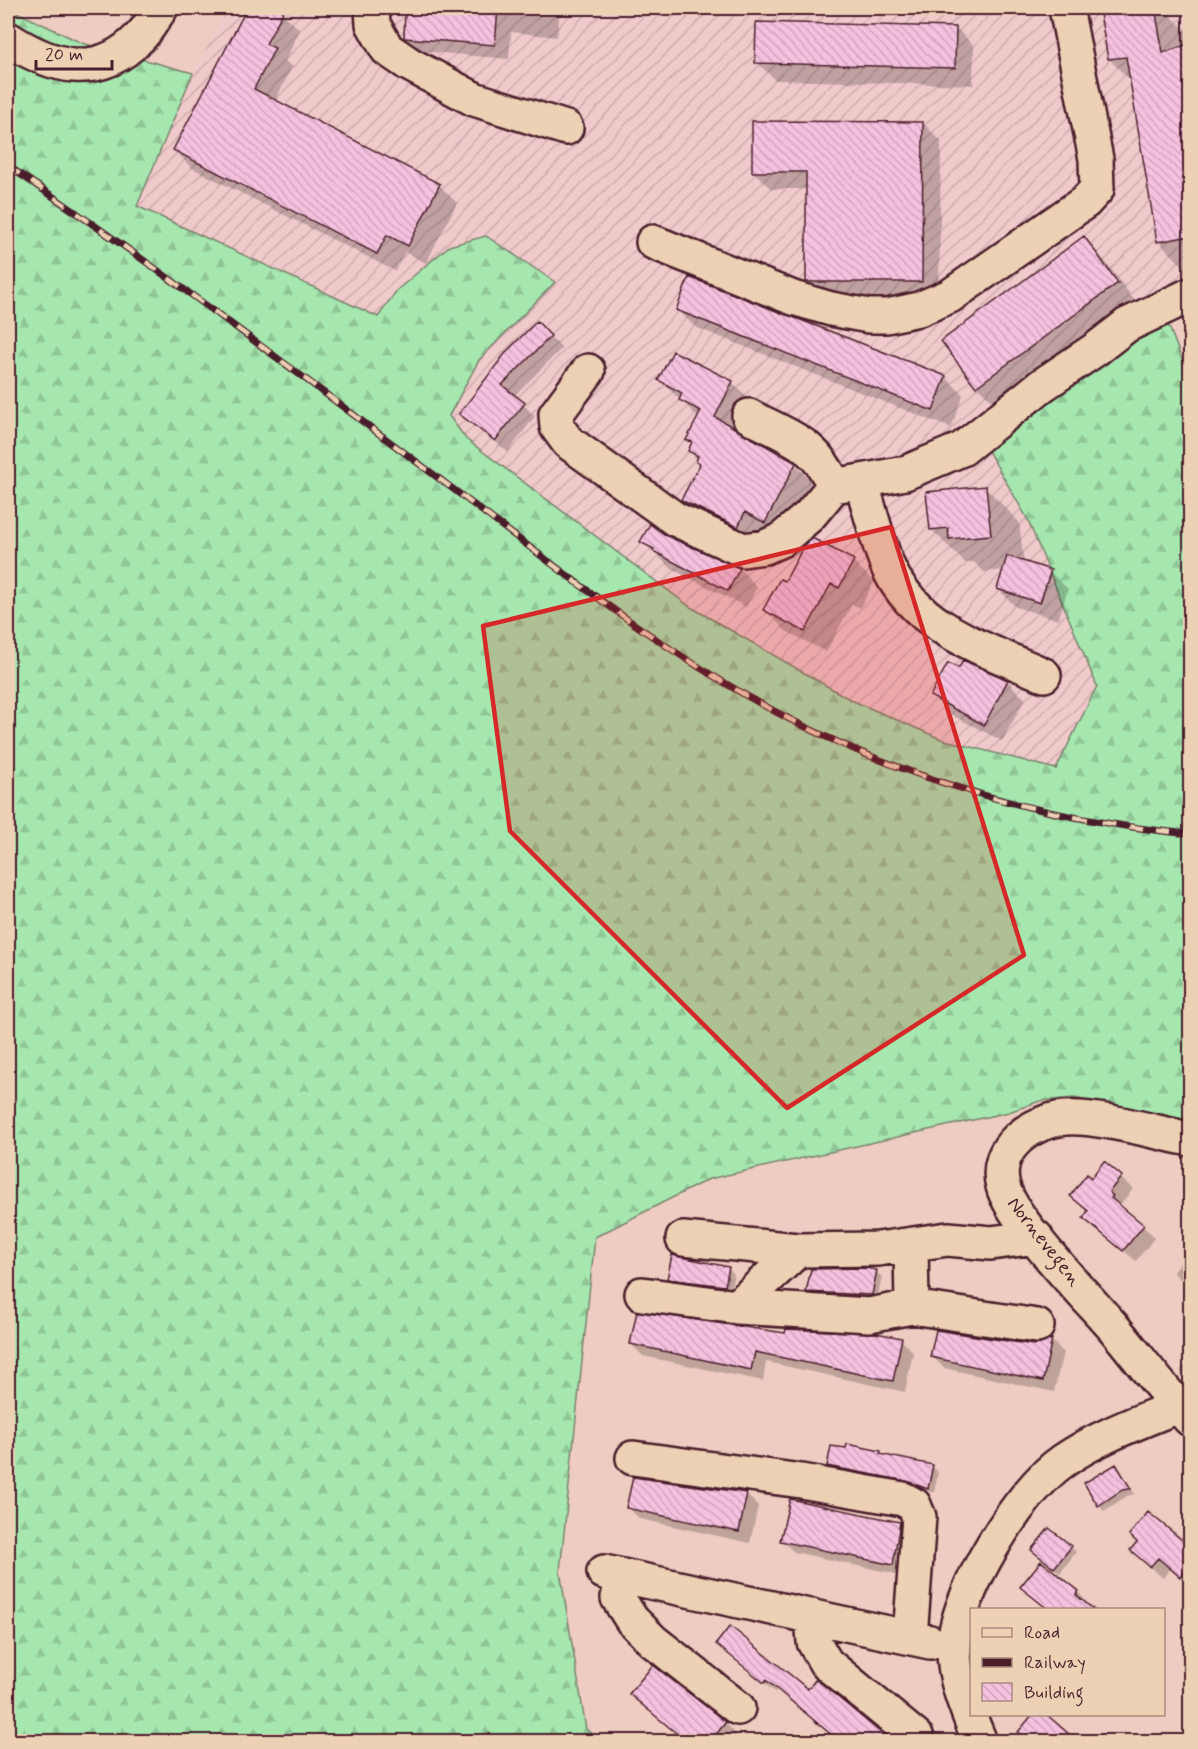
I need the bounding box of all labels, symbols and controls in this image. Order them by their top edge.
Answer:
scale bar [36,33,112,71]
text: 20 m [45,43,83,67]
street label: Nornevegen [999,1192,1088,1294]
legend [970,1608,1165,1716]
text: Road [1024,1621,1060,1645]
text: Railway [1024,1651,1086,1675]
text: Building [1024,1681,1084,1707]

